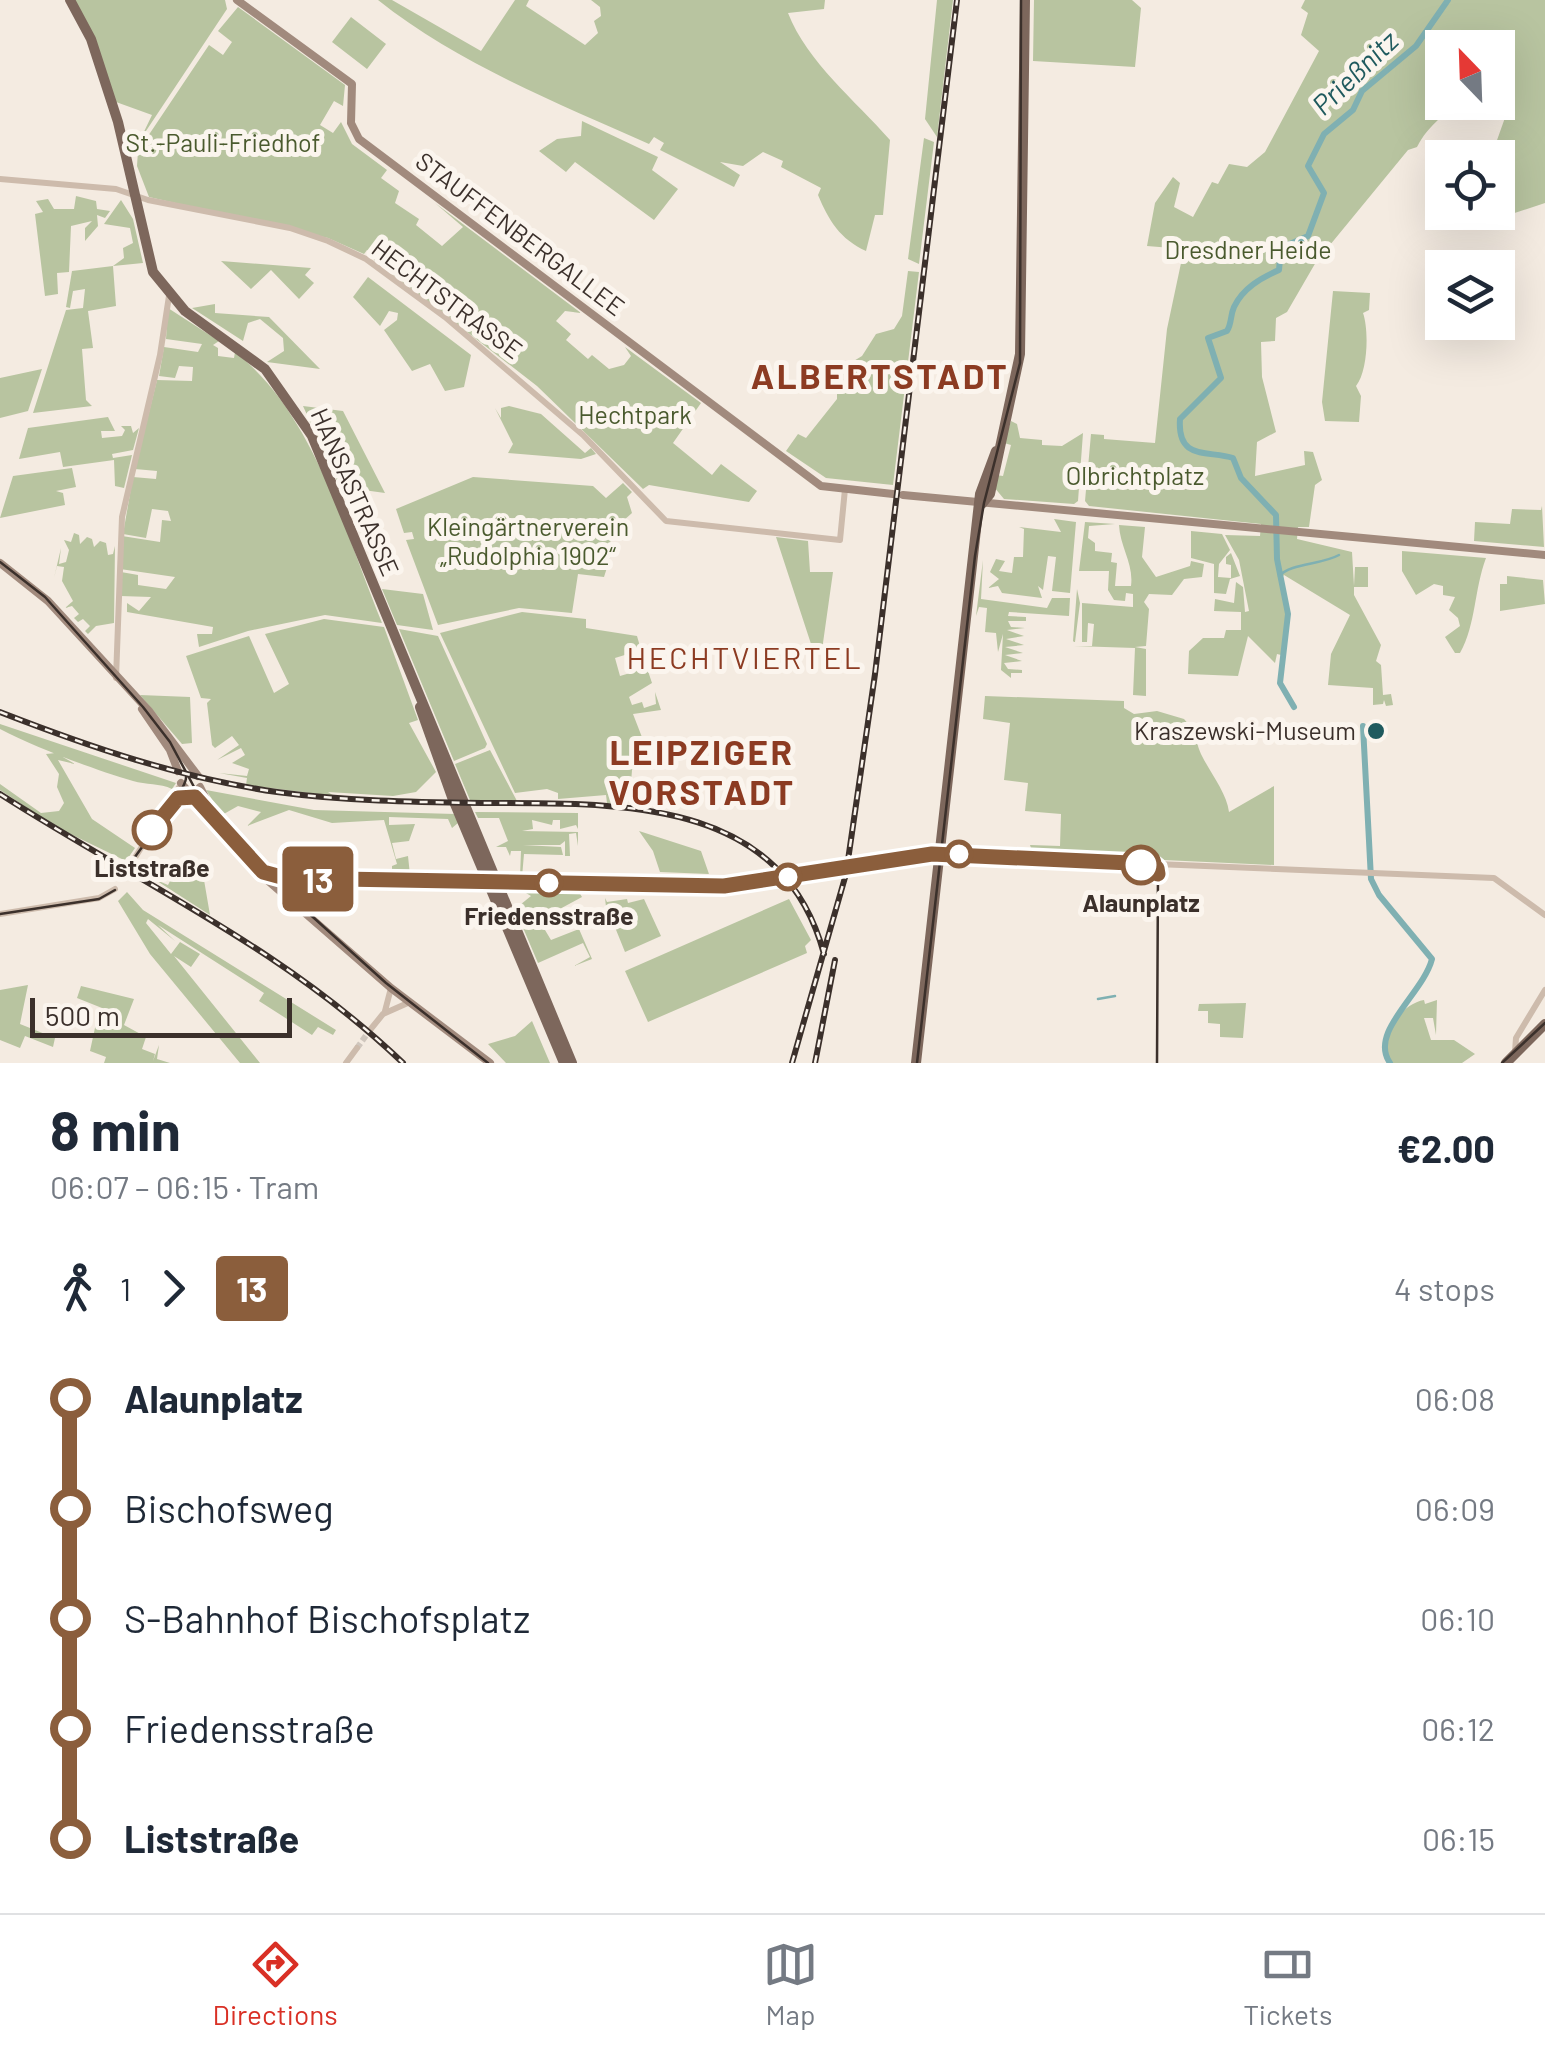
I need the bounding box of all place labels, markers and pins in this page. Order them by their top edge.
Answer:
place label: Kraszewski-Museum [1134,715,1356,745]
marker: Kraszewski-Museum [1365,720,1387,742]
marker: Liststraße [133,811,171,849]
unlabelled marker [946,841,972,867]
marker: Alaunplatz [1122,846,1160,884]
place label: Liststraße [94,852,210,882]
unlabelled marker [775,864,801,890]
marker: Friedensstraße [536,870,562,896]
place label: Alaunplatz [1082,887,1200,917]
place label: Friedensstraße [464,900,634,930]

